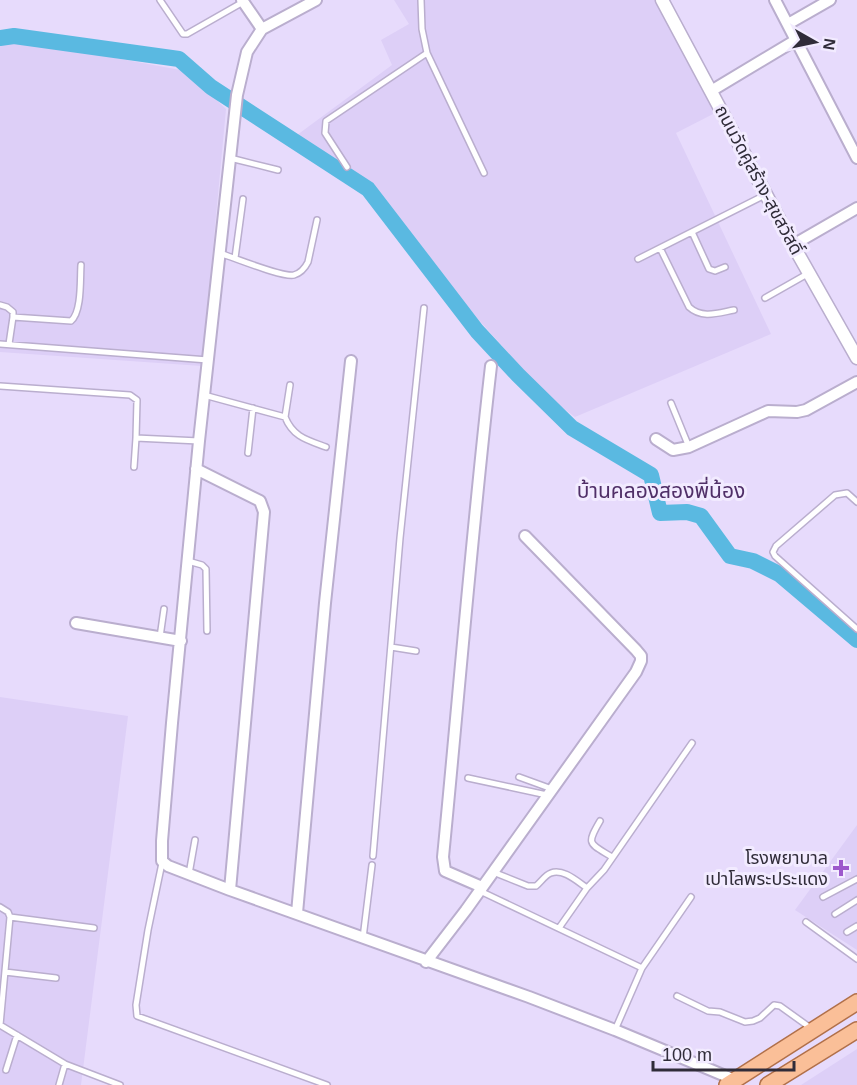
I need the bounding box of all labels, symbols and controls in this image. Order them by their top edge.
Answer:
north arrow [785,12,845,72]
text: N [820,37,839,51]
street label: ถนนวัดคู่สร้าง-สุขสวัสดิ์ [709,101,808,259]
district label: บ้านคลองสองพี่น้อง [577,476,745,502]
place label: โรงพยาบาล เปาโลพระประแดง [705,848,828,889]
marker: โรงพยาบาล เปาโลพระประแดง [832,859,850,877]
scale bar [653,1034,794,1072]
text: 100 m [662,1045,712,1065]

